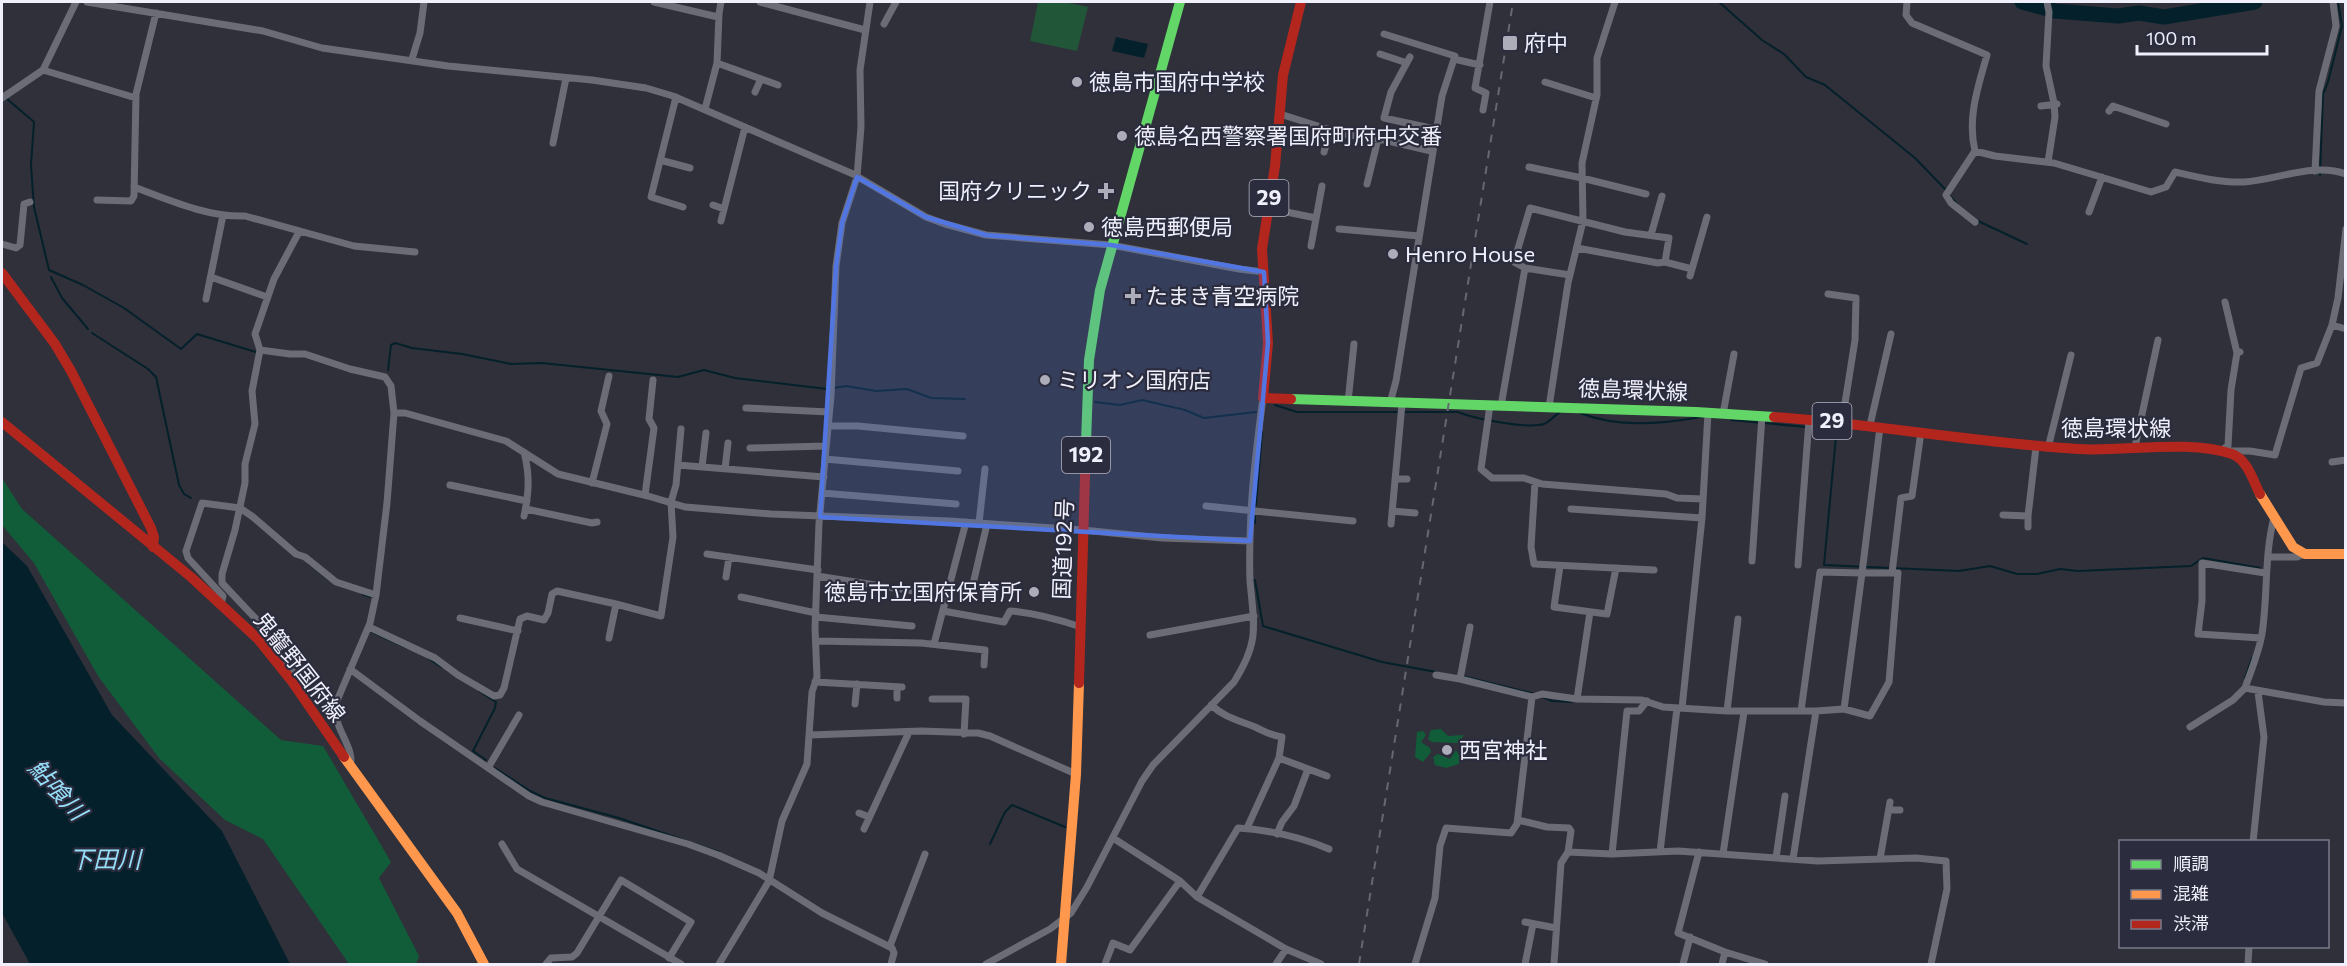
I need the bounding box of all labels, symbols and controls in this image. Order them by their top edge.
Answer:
scale bar [2137,18,2268,56]
text: 100 m [2146,27,2196,49]
place label: 府中 [1524,29,1568,56]
marker: 府中 [1501,34,1519,52]
place label: 徳島市国府中学校 [1089,68,1265,95]
marker: 徳島市国府中学校 [1070,75,1084,89]
place label: 徳島名西警察署国府町府中交番 [1134,122,1442,149]
marker: 徳島名西警察署国府町府中交番 [1115,129,1129,143]
place label: 国府クリニック [938,177,1092,204]
road number: 29 [1250,180,1288,216]
marker: 国府クリニック [1097,182,1115,200]
place label: 徳島西郵便局 [1101,213,1233,240]
marker: 徳島西郵便局 [1082,220,1096,234]
place label: Henro House [1405,240,1535,267]
marker: Henro House [1386,247,1400,261]
place label: たまき青空病院 [1146,282,1299,309]
marker: たまき青空病院 [1124,287,1142,305]
place label: ミリオン国府店 [1057,366,1211,393]
marker: ミリオン国府店 [1038,373,1052,387]
street label: 徳島環状線 [1578,374,1688,405]
road number: 29 [1812,403,1852,439]
street label: 徳島環状線 [2061,414,2171,441]
road number: 192 [1062,437,1110,473]
street label: 国道192号 [1047,498,1078,600]
place label: 徳島市立国府保育所 [824,578,1022,605]
marker: 徳島市立国府保育所 [1027,585,1041,599]
street label: 鬼籠野国府線 [249,606,352,727]
place label: 西宮神社 [1459,736,1547,763]
marker: 西宮神社 [1440,743,1454,757]
water label: 鮎喰川 [23,753,95,828]
legend [2119,840,2329,948]
water label: 下田川 [69,844,144,873]
text: 順調 [2173,852,2209,874]
text: 混雑 [2173,882,2209,904]
text: 渋滞 [2173,912,2209,934]

